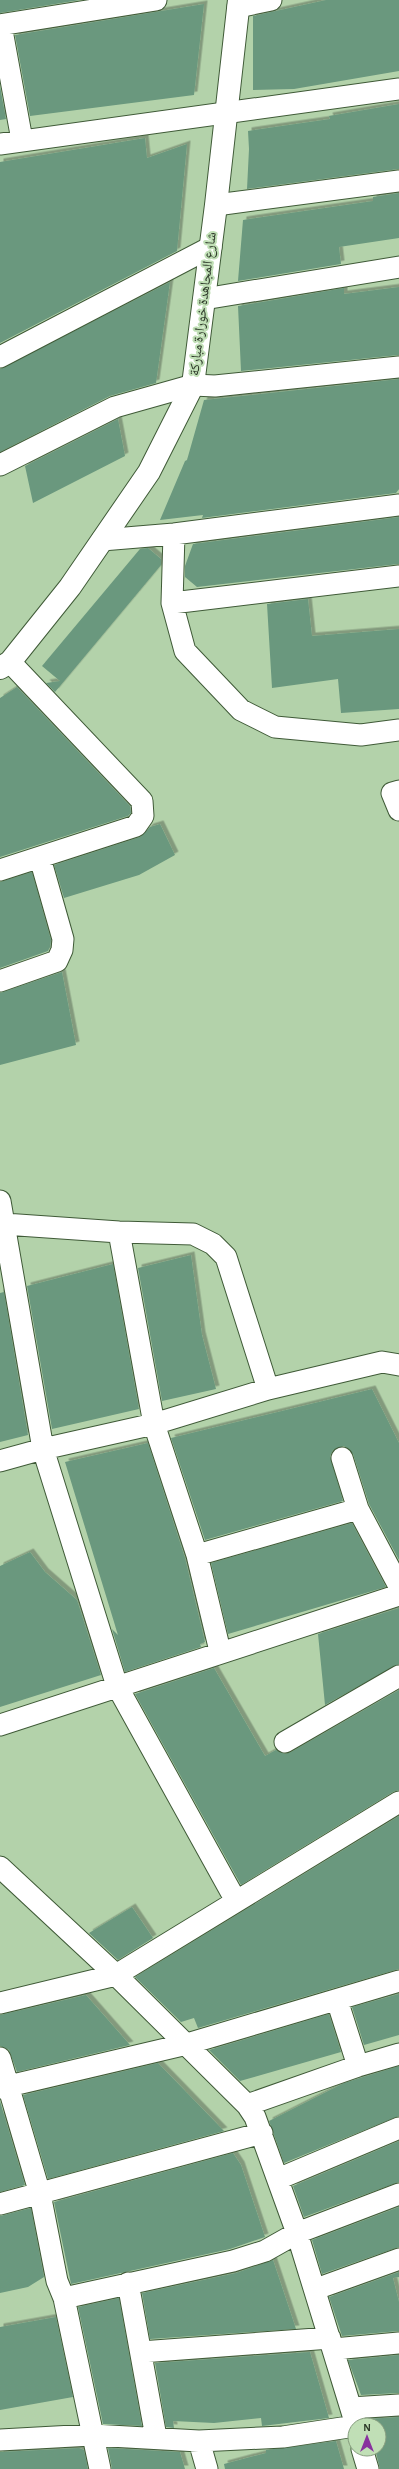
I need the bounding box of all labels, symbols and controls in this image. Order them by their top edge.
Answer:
street label: شارع المجاهدة خورارة مباركة [187,231,221,377]
north arrow [347,2417,387,2457]
text: N [363,2422,371,2433]

